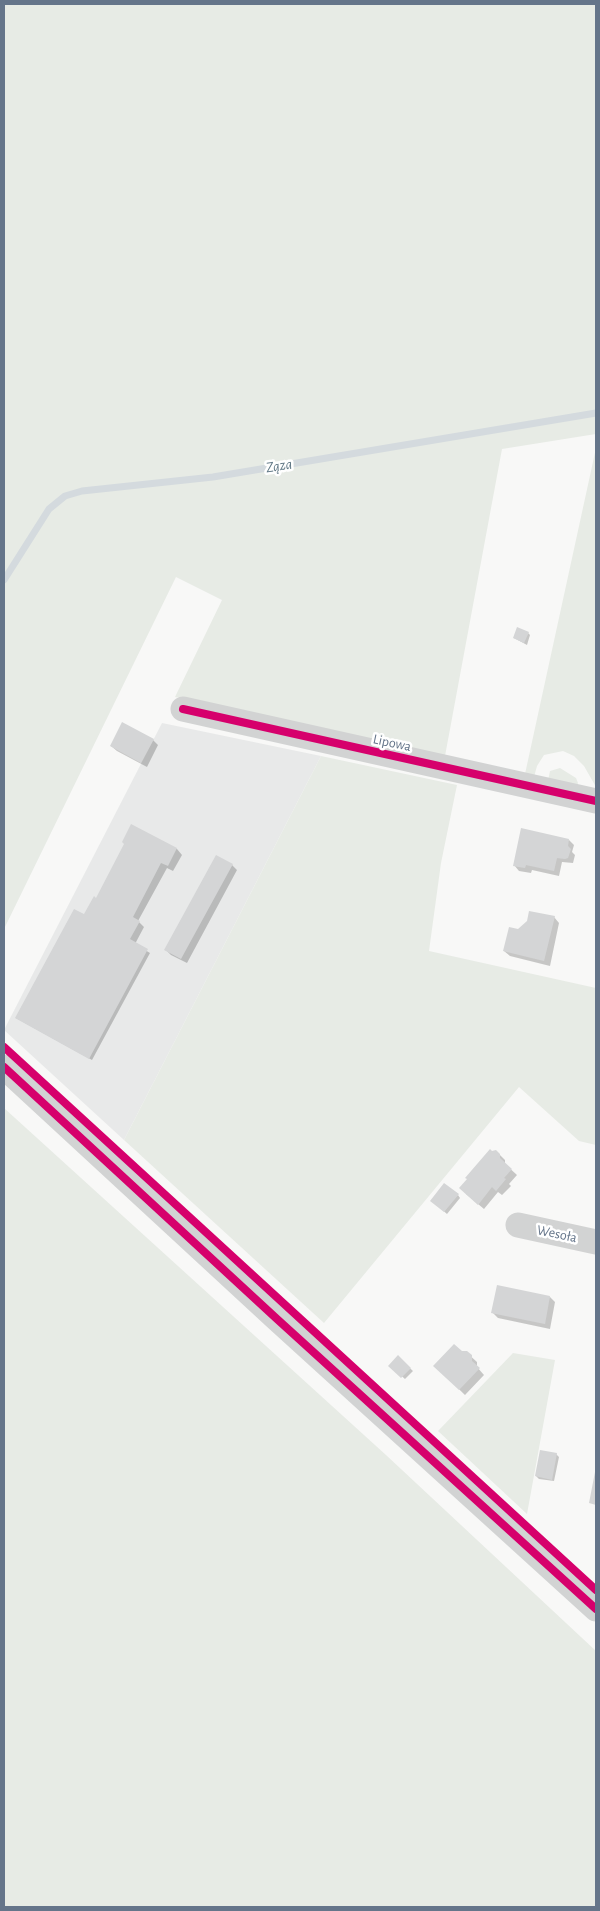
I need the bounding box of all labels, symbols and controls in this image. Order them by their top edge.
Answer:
water label: Ząza [265,455,293,477]
street label: Lipowa [371,731,413,755]
street label: Wesoła [535,1222,579,1246]

